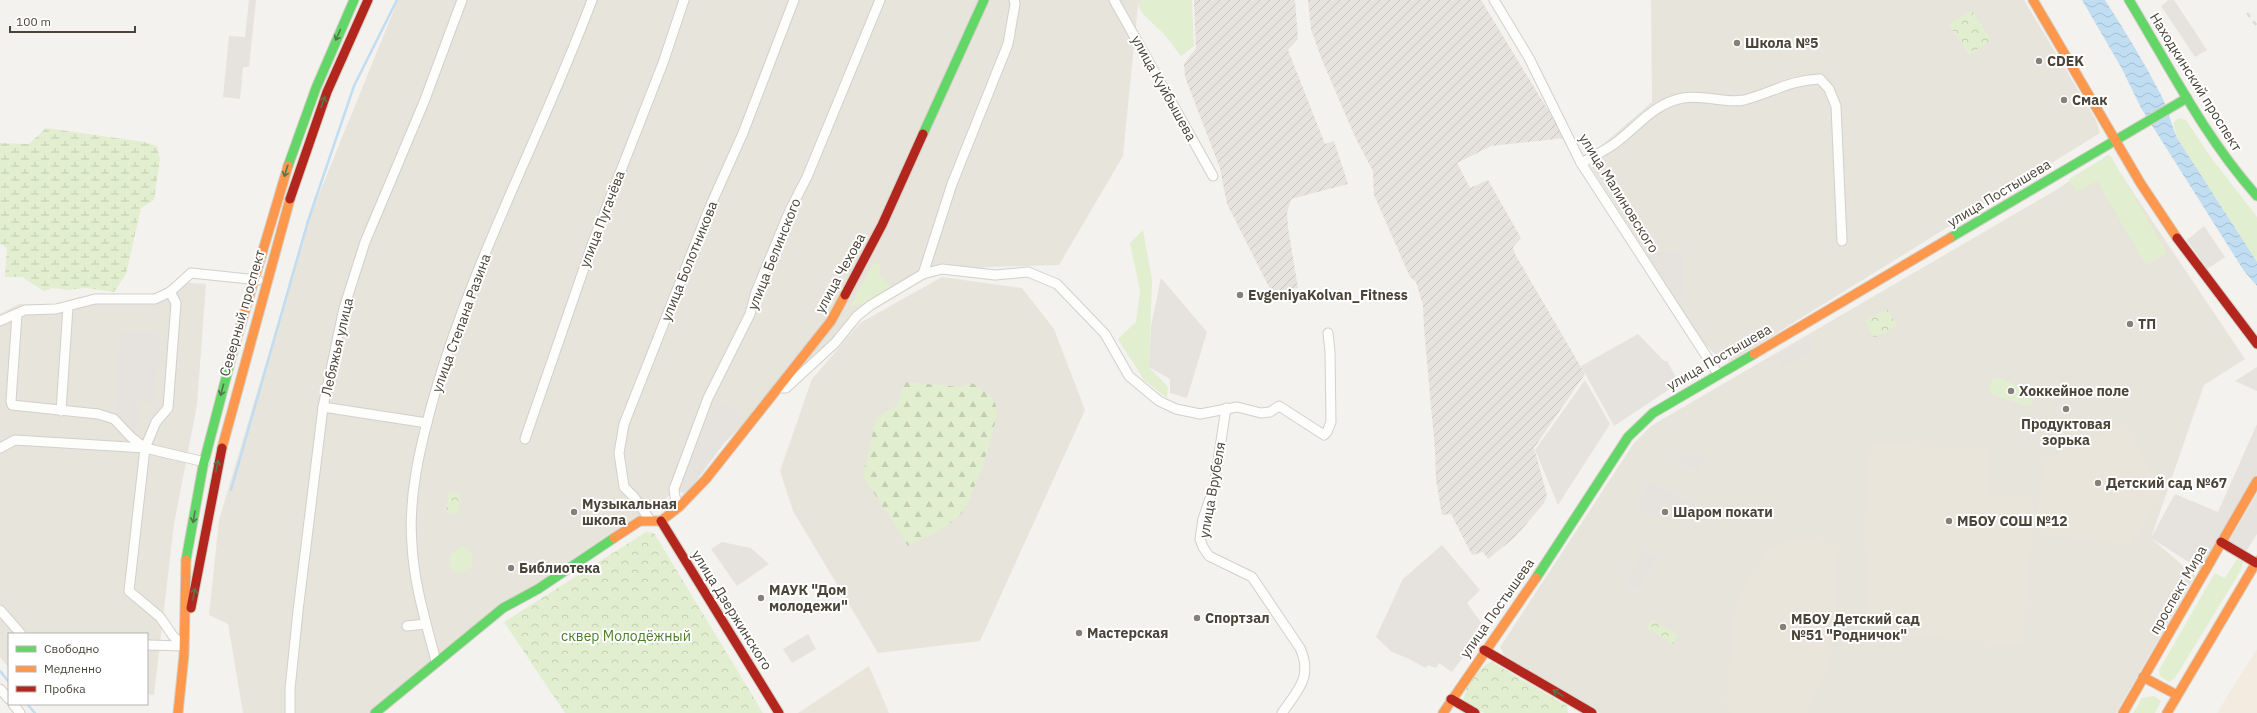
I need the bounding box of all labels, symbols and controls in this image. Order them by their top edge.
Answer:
scale bar [10,8,135,34]
street label: Находкинский проспект [2146,9,2246,155]
text: 100 m [16,14,51,29]
one-way arrow [334,29,341,41]
street label: улица Куйбышева [1127,32,1201,145]
place label: Школа №5 [1745,34,1818,52]
marker: Школа №5 [1732,38,1742,48]
place label: CDEK [2047,52,2084,70]
marker: CDEK [2034,56,2044,66]
place label: Смак [2072,91,2108,109]
marker: Смак [2059,95,2069,105]
one-way arrow [320,97,328,109]
street label: улица Малиновского [1575,130,1663,256]
street label: улица Постышева [1944,155,2054,231]
one-way arrow [282,165,289,178]
street label: улица Пугачёва [575,167,629,270]
street label: улица Белинского [743,195,805,313]
street label: улица Болотникова [657,198,722,324]
street label: улица Чехова [811,229,870,316]
street label: Северный проспект [215,247,269,378]
street label: улица Степана Разина [428,251,495,395]
place label: EvgeniyaKolvan_Fitness [1248,286,1408,304]
marker: EvgeniyaKolvan_Fitness [1235,290,1245,300]
street label: Лебяжья улица [317,296,357,398]
place label: ТП [2138,315,2156,333]
marker: ТП [2125,319,2135,329]
street label: улица Постышева [1664,320,1775,394]
place label: Хоккейное поле [2019,382,2129,400]
one-way arrow [218,384,226,397]
marker: Хоккейное поле [2006,386,2016,396]
marker: Продуктовая зорька [2061,404,2071,414]
place label: Продуктовая зорька [2021,415,2111,449]
street label: улица Врубеля [1195,441,1229,539]
one-way arrow [214,460,222,473]
place label: Детский сад №67 [2106,474,2227,492]
marker: Детский сад №67 [2093,478,2103,488]
place label: Музыкальная школа [582,495,677,529]
place label: Шаром покати [1673,503,1773,521]
marker: Музыкальная школа [569,507,579,517]
marker: Шаром покати [1660,507,1670,517]
one-way arrow [190,510,198,523]
place label: МБОУ СОШ №12 [1957,512,2068,530]
marker: МБОУ СОШ №12 [1944,516,1954,526]
street label: проспект Мира [2145,542,2211,638]
street label: улица Дзержинского [688,547,776,673]
street label: улица Постышева [1456,554,1538,661]
place label: Библиотека [519,559,600,577]
marker: Библиотека [506,563,516,573]
place label: МАУК "Дом молодежи" [769,581,848,615]
one-way arrow [190,588,198,601]
marker: МАУК "Дом молодежи" [756,593,766,603]
place label: Спортзал [1205,609,1270,627]
place label: МБОУ Детский сад №51 "Родничок" [1791,610,1920,644]
marker: Спортзал [1192,613,1202,623]
marker: МБОУ Детский сад №51 "Родничок" [1778,622,1788,632]
place label: Мастерская [1087,624,1168,642]
park label: сквер Молодёжный [561,627,691,645]
marker: Мастерская [1074,628,1084,638]
legend [8,633,148,705]
text: Свободно [44,641,100,656]
text: Медленно [44,661,102,676]
text: Пробка [44,681,86,696]
one-way arrow [1552,689,1564,697]

